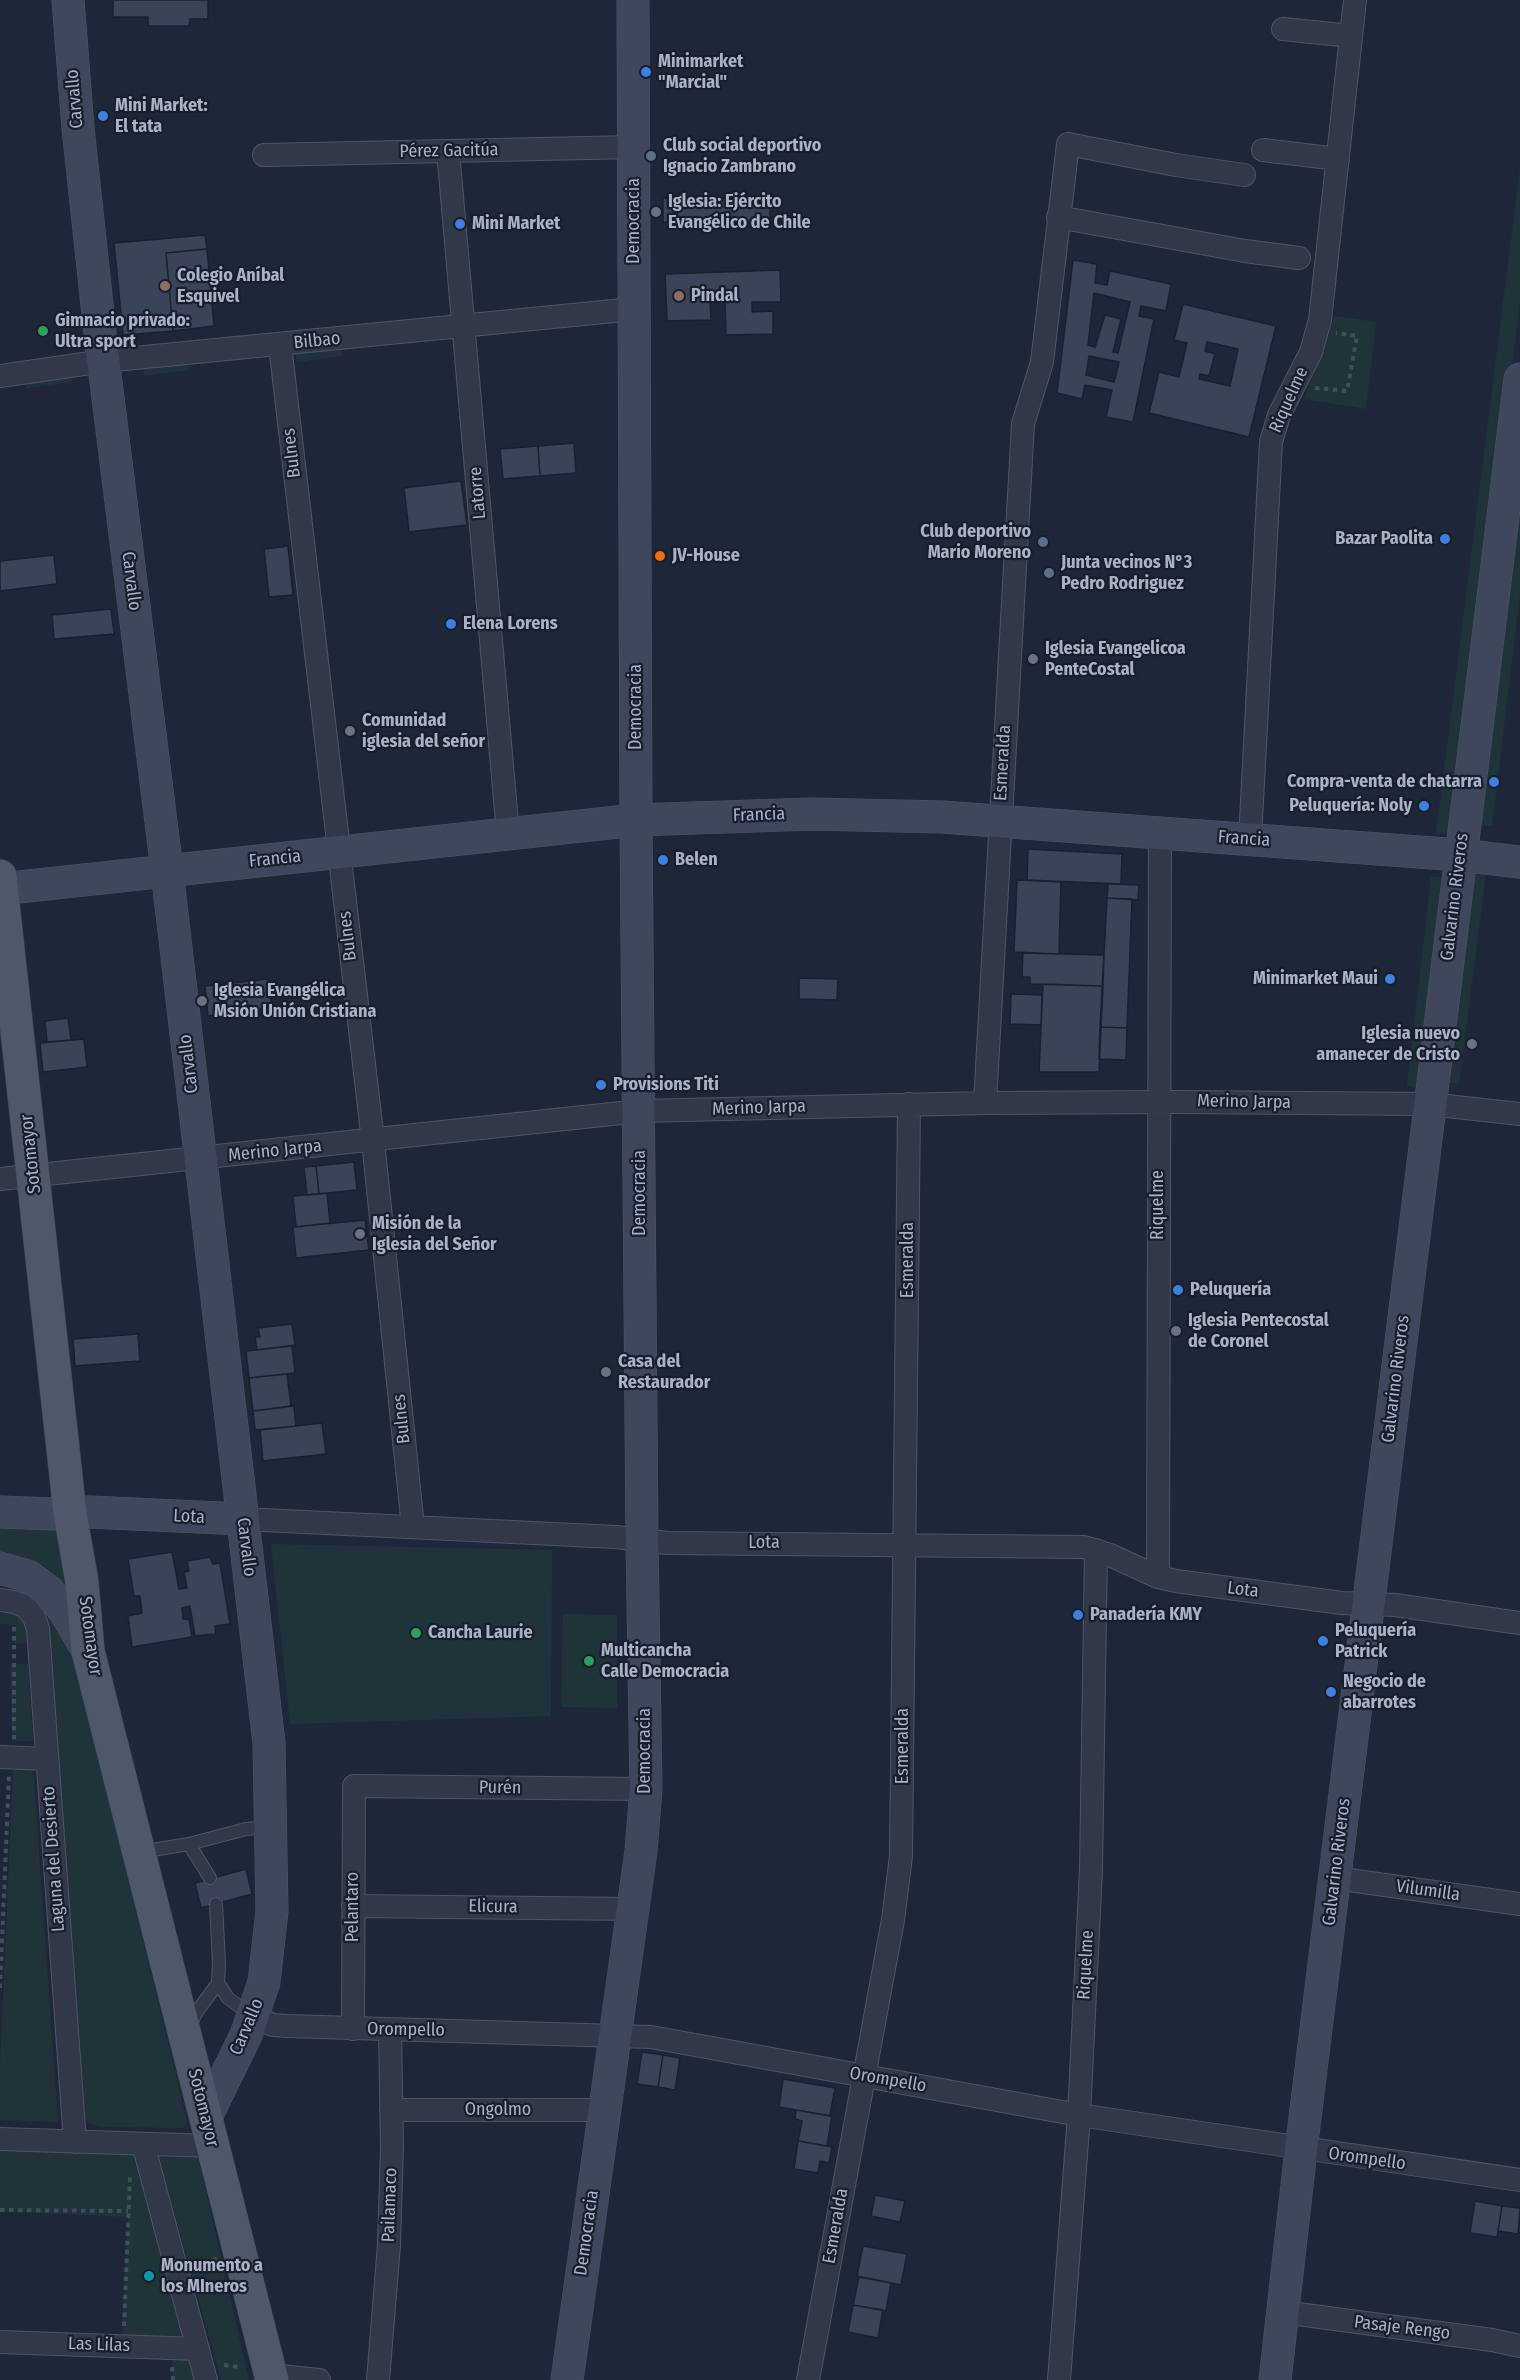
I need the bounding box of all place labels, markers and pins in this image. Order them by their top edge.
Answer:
place label: Minimarket "Marcial" [658,51,743,94]
marker: Minimarket "Marcial" [639,65,653,79]
place label: Mini Market: El tata [115,95,208,138]
marker: Mini Market: El tata [96,109,110,123]
place label: Club social deportivo Ignacio Zambrano [663,135,821,178]
marker: Club social deportivo Ignacio Zambrano [644,149,658,163]
place label: Iglesia: Ejército Evangélico de Chile [668,191,811,234]
marker: Iglesia: Ejército Evangélico de Chile [649,205,663,219]
place label: Mini Market [472,213,560,235]
marker: Mini Market [453,217,467,231]
place label: Colegio Aníbal Esquivel [177,265,284,308]
marker: Colegio Aníbal Esquivel [158,279,172,293]
place label: Pindal [691,285,738,307]
marker: Pindal [672,289,686,303]
place label: Gimnacio privado: Ultra sport [55,310,190,352]
marker: Gimnacio privado: Ultra sport [36,324,50,338]
place label: Club deportivo Mario Moreno [920,521,1031,564]
place label: Bazar Paolita [1335,528,1433,550]
marker: Bazar Paolita [1438,532,1452,546]
marker: Club deportivo Mario Moreno [1036,535,1050,549]
place label: JV-House [672,545,740,567]
marker: JV-House [653,549,667,563]
place label: Junta vecinos N°3 Pedro Rodriguez [1061,552,1192,594]
marker: Junta vecinos N°3 Pedro Rodriguez [1042,566,1056,580]
place label: Elena Lorens [463,613,558,635]
marker: Elena Lorens [444,617,458,631]
place label: Iglesia Evangelicoa PenteCostal [1045,638,1186,680]
marker: Iglesia Evangelicoa PenteCostal [1026,652,1040,666]
place label: Comunidad iglesia del señor [362,710,485,752]
marker: Comunidad iglesia del señor [343,724,357,738]
place label: Compra-venta de chatarra [1287,771,1482,793]
marker: Compra-venta de chatarra [1487,775,1501,789]
place label: Peluquería: Noly [1289,795,1412,817]
marker: Peluquería: Noly [1417,799,1431,813]
place label: Belen [675,849,718,871]
marker: Belen [656,853,670,867]
place label: Minimarket Maui [1253,968,1378,990]
marker: Minimarket Maui [1383,972,1397,986]
place label: Iglesia Evangélica Msión Unión Cristiana [214,980,376,1022]
marker: Iglesia Evangélica Msión Unión Cristiana [195,994,209,1008]
place label: Iglesia nuevo amanecer de Cristo [1316,1023,1460,1066]
marker: Iglesia nuevo amanecer de Cristo [1465,1037,1479,1051]
place label: Provisions Titi [613,1074,719,1096]
marker: Provisions Titi [594,1078,608,1092]
place label: Misión de la Iglesia del Señor [372,1213,497,1256]
marker: Misión de la Iglesia del Señor [353,1227,367,1241]
place label: Peluquería [1190,1279,1271,1301]
marker: Peluquería [1171,1283,1185,1297]
place label: Iglesia Pentecostal de Coronel [1188,1310,1329,1352]
marker: Iglesia Pentecostal de Coronel [1169,1324,1183,1338]
place label: Casa del Restaurador [618,1351,710,1394]
marker: Casa del Restaurador [599,1365,613,1379]
place label: Panadería KMY [1090,1604,1202,1626]
marker: Panadería KMY [1071,1608,1085,1622]
place label: Peluquería Patrick [1335,1620,1416,1662]
place label: Cancha Laurie [428,1622,533,1644]
marker: Cancha Laurie [409,1626,423,1640]
marker: Peluquería Patrick [1316,1634,1330,1648]
place label: Multicancha Calle Democracia [601,1640,729,1682]
marker: Multicancha Calle Democracia [582,1654,596,1668]
place label: Negocio de abarrotes [1343,1671,1426,1714]
marker: Negocio de abarrotes [1324,1685,1338,1699]
place label: Monumento a los MIneros [161,2255,263,2298]
marker: Monumento a los MIneros [142,2269,156,2283]

